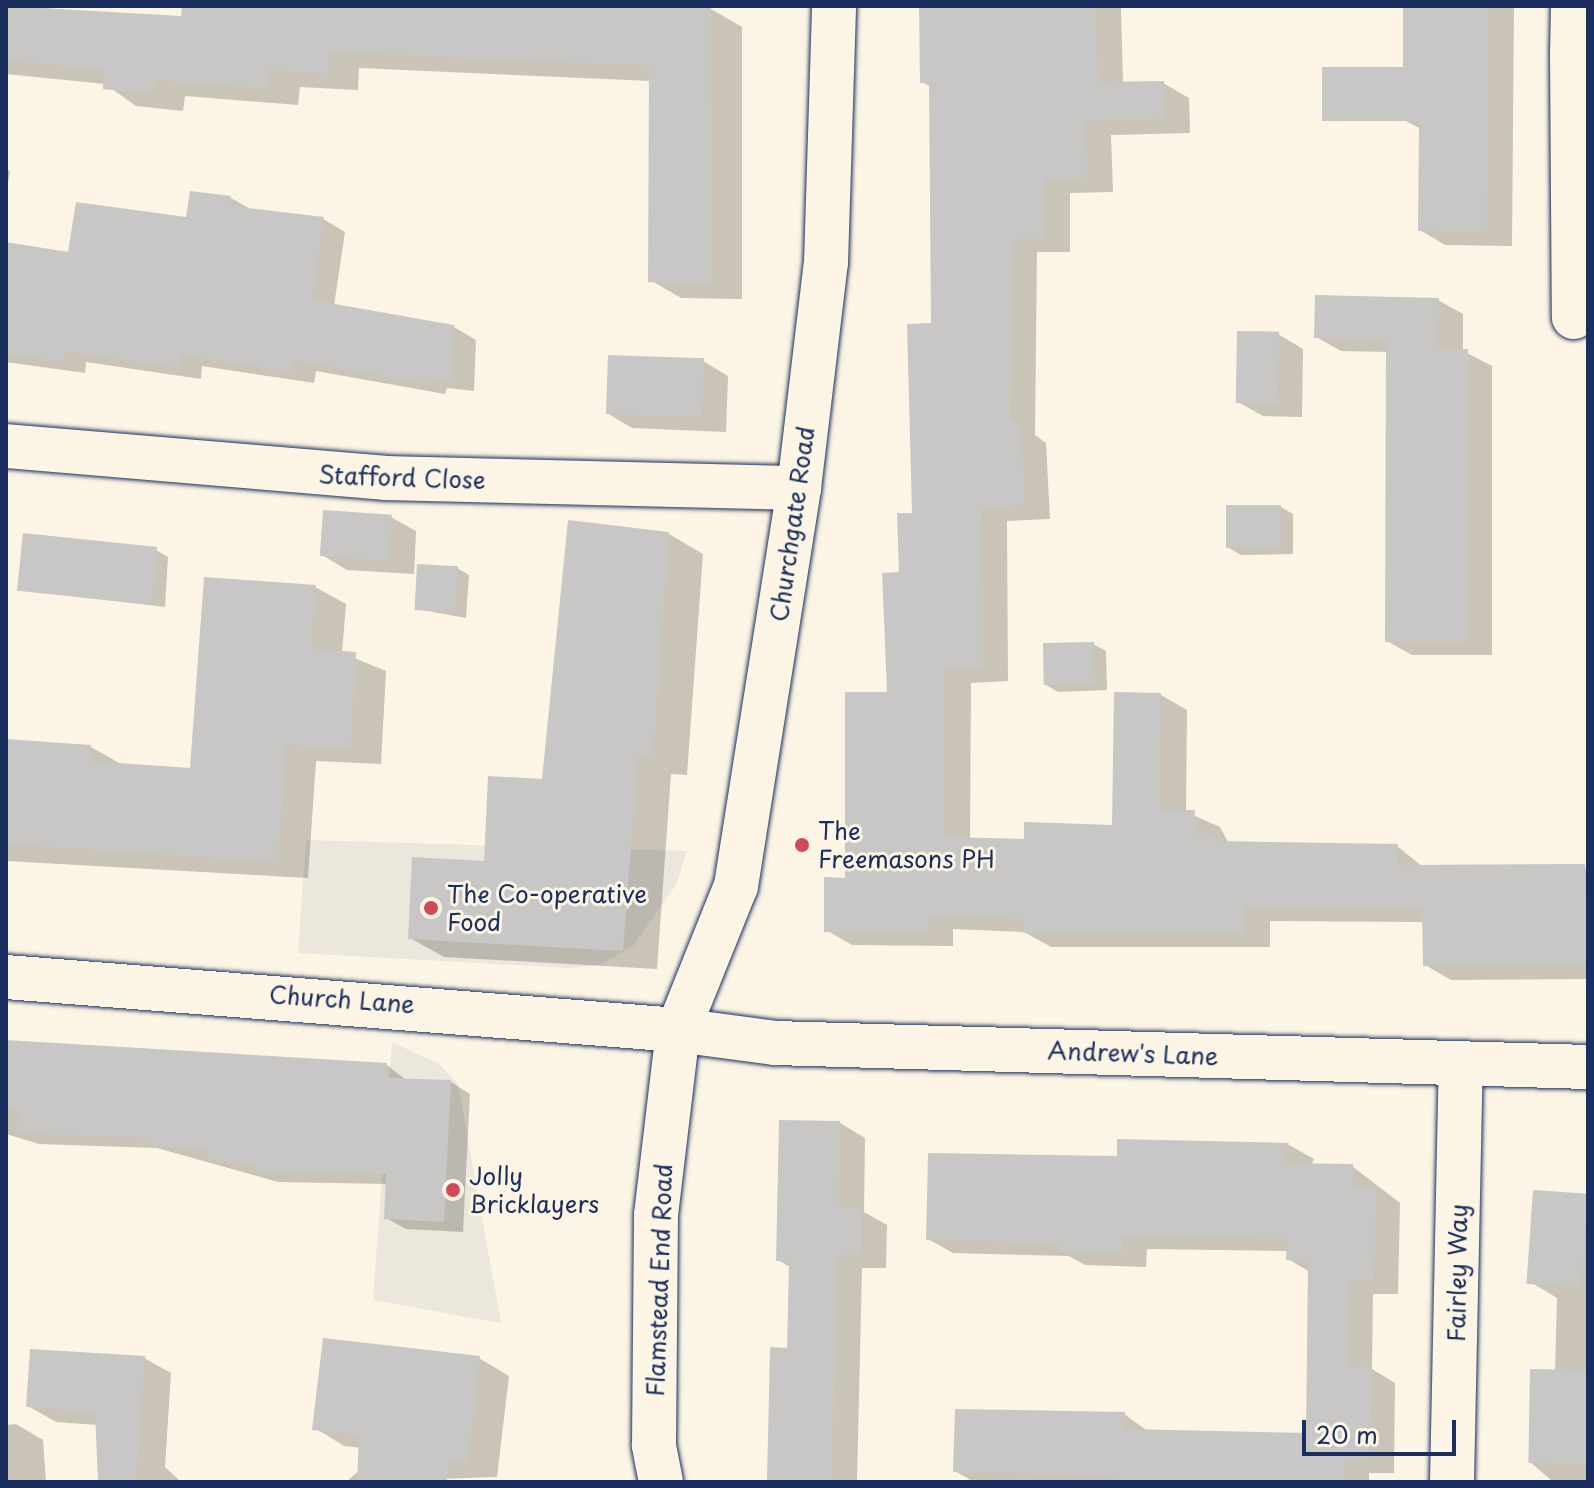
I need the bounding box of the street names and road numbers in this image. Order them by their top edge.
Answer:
street label: Churchgate Road [764,424,820,624]
street label: Stafford Close [318,460,486,494]
street label: Church Lane [268,980,416,1018]
street label: Andrew's Lane [1047,1036,1219,1070]
street label: Flamstead End Road [641,1162,677,1398]
street label: Fairley Way [1441,1203,1473,1343]

